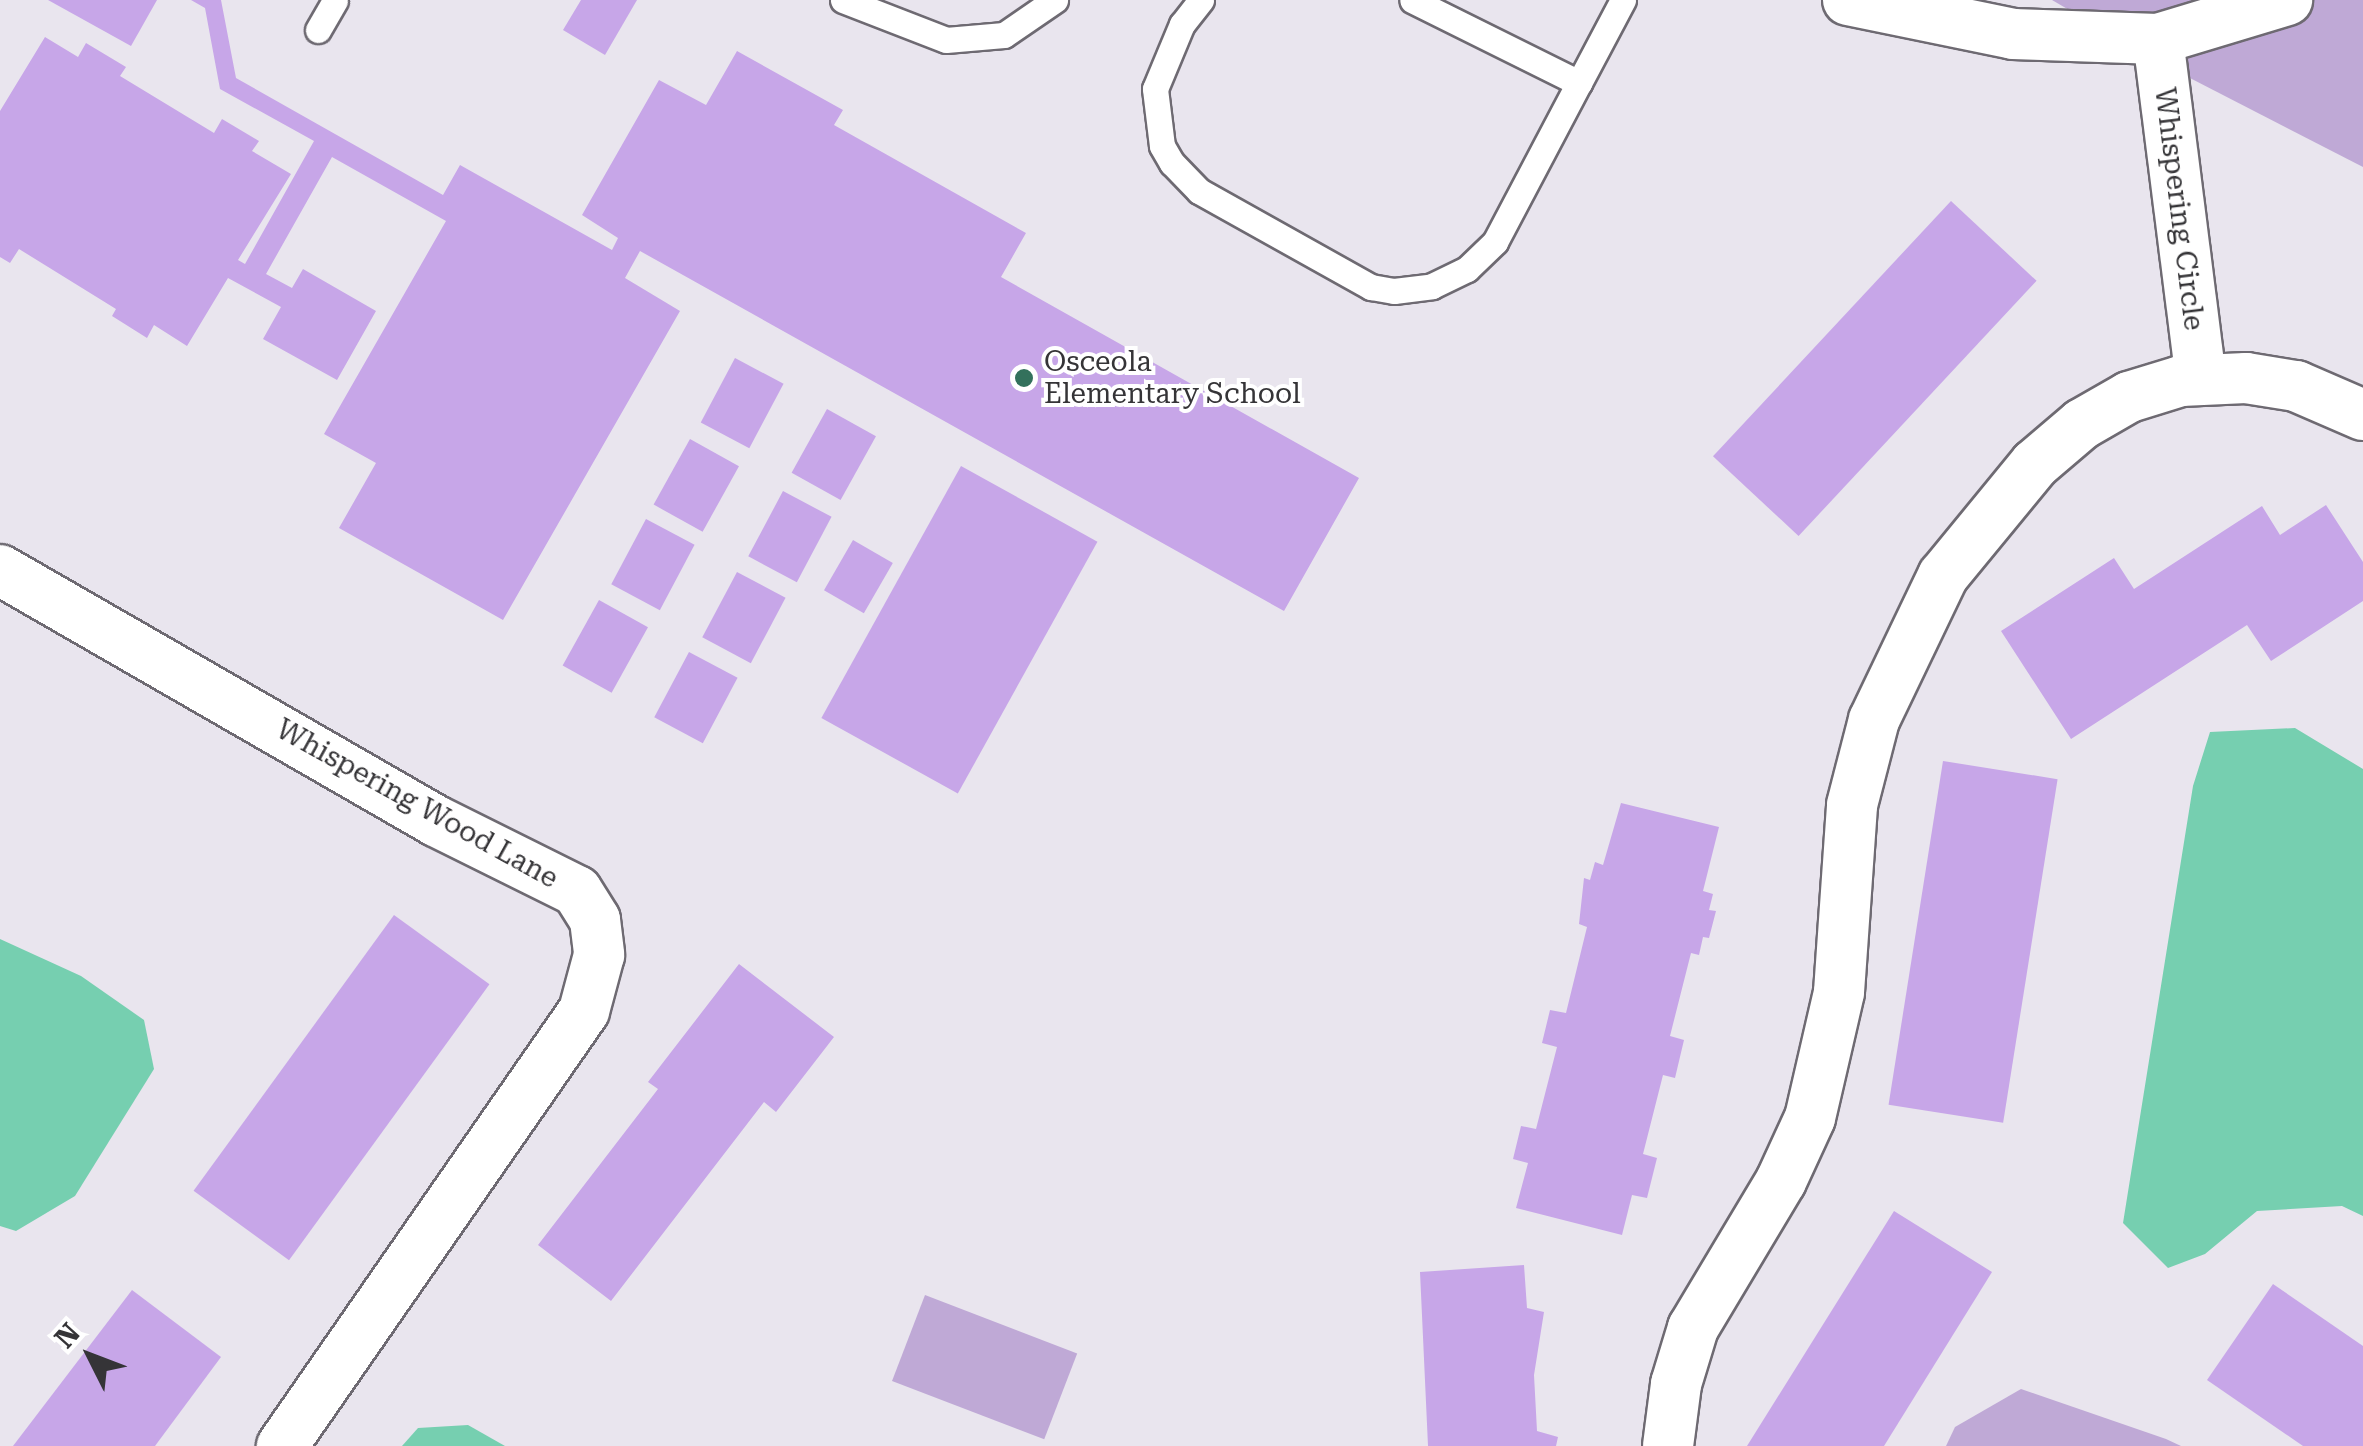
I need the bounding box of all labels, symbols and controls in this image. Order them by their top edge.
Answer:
street label: Whispering Circle [2147,86,2211,332]
place label: Osceola Elementary School [1044,345,1301,411]
marker: Osceola Elementary School [1013,367,1035,389]
street label: Whispering Wood Lane [270,712,564,896]
north arrow [40,1306,140,1406]
text: N [48,1317,87,1355]

